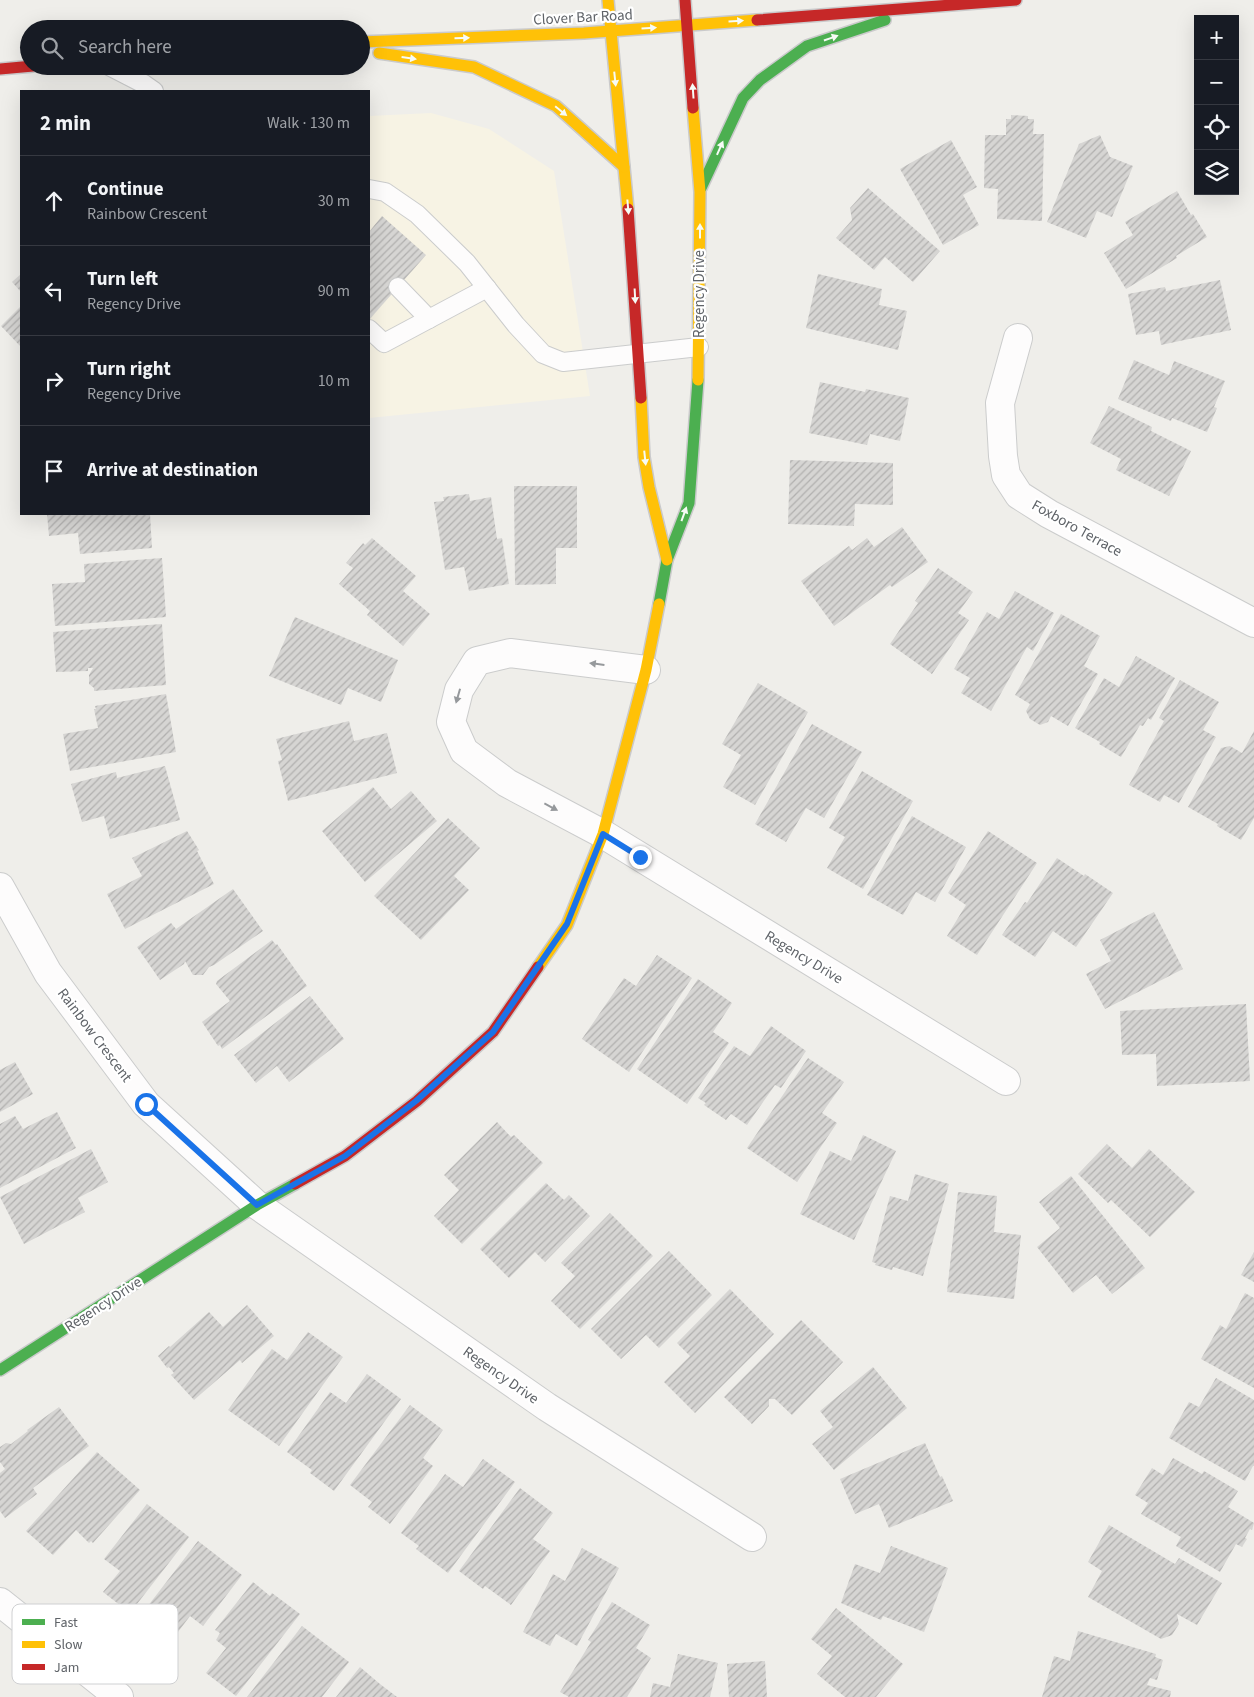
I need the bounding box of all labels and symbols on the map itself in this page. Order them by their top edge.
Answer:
street label: Clover Bar Road [533,4,633,31]
one-way arrow [728,17,744,25]
one-way arrow [641,23,657,31]
one-way arrow [455,33,471,41]
one-way arrow [823,34,838,41]
one-way arrow [402,54,418,62]
one-way arrow [611,72,619,88]
one-way arrow [689,83,697,99]
one-way arrow [554,105,567,116]
one-way arrow [716,141,724,155]
one-way arrow [624,199,632,215]
one-way arrow [696,223,704,239]
street label: Regency Drive [689,250,710,338]
one-way arrow [631,288,639,304]
one-way arrow [641,451,649,467]
street label: Foxboro Terrace [1028,495,1126,562]
one-way arrow [680,506,688,521]
one-way arrow [589,660,605,668]
one-way arrow [453,689,461,704]
one-way arrow [544,803,559,811]
route end [629,846,652,869]
street label: Regency Drive [761,926,847,989]
street label: Rainbow Crescent [52,984,137,1087]
route start [135,1093,158,1116]
street label: Regency Drive [61,1272,146,1337]
street label: Regency Drive [459,1342,543,1409]
legend [12,1604,178,1684]
text: Fast [54,1613,78,1633]
text: Slow [54,1635,83,1655]
text: Jam [54,1658,79,1678]

